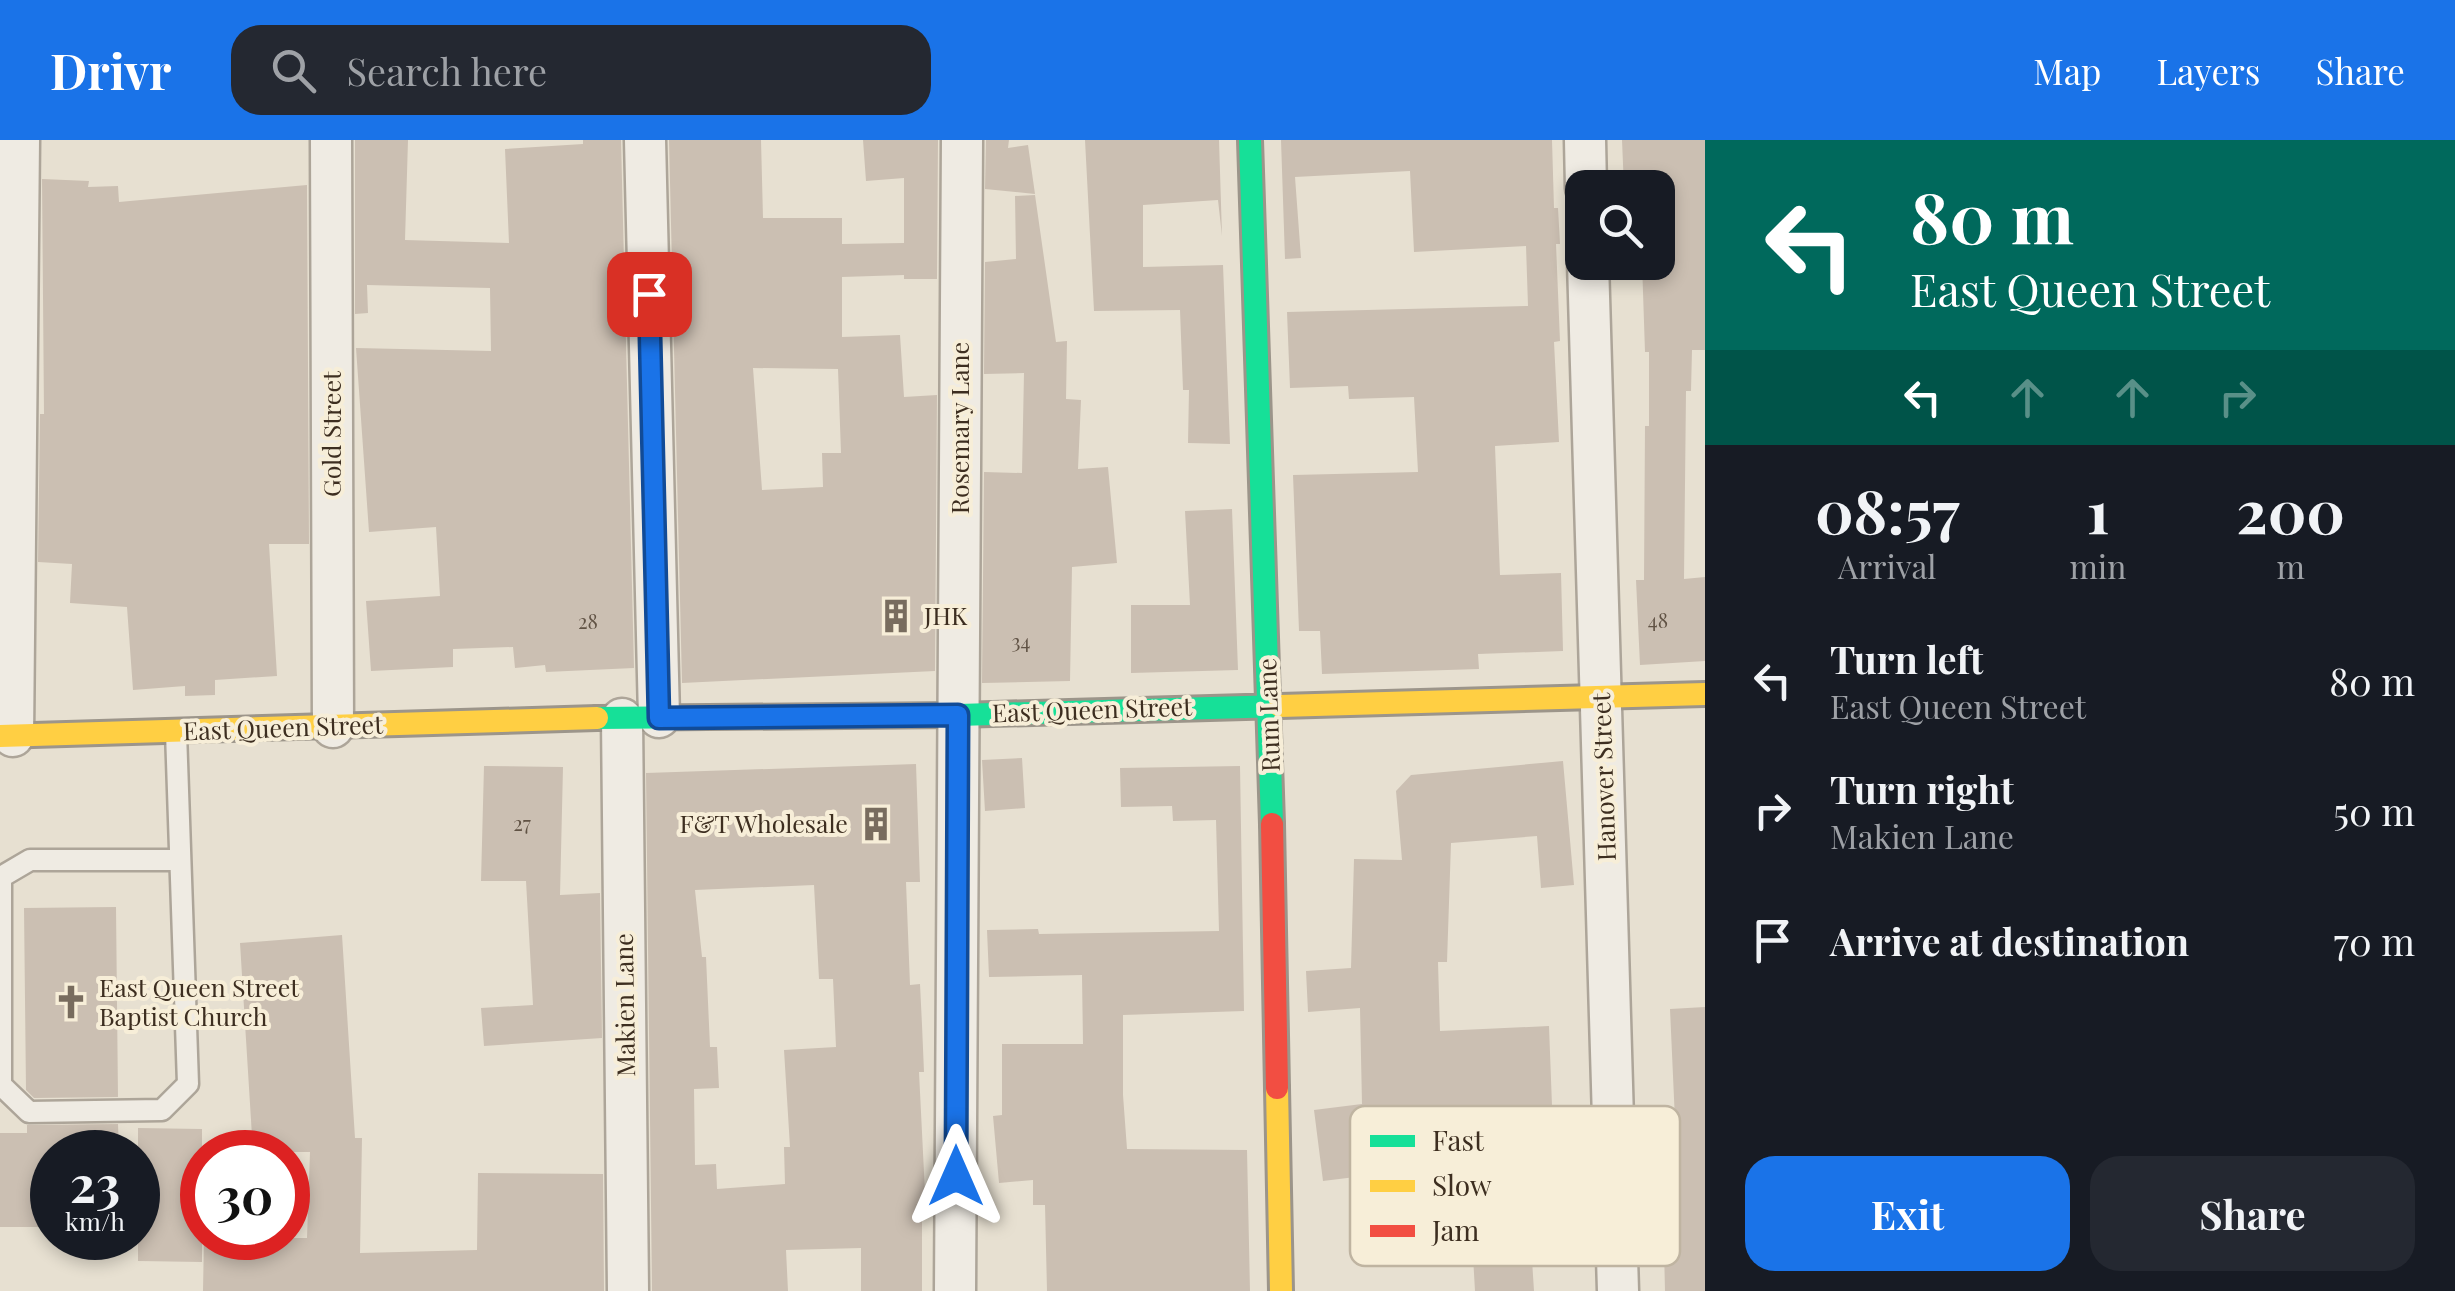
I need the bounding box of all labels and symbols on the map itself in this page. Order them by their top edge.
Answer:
pin [607,252,692,337]
street label: Rosemary Lane [942,342,975,514]
street label: Gold Street [314,370,347,497]
building icon: JHK [877,597,915,635]
place label: JHK [923,598,968,631]
house number: 48 [1648,606,1668,633]
house number: 28 [578,607,598,634]
house number: 34 [1012,627,1031,654]
street label: Rum Lane [1249,658,1286,773]
street label: East Queen Street [991,688,1194,728]
street label: Hanover Street [1583,691,1622,862]
street label: East Queen Street [182,706,385,746]
building icon: F&T Wholesale [857,805,895,843]
place label: F&T Wholesale [679,806,848,839]
house number: 27 [513,809,531,836]
street label: Makien Lane [606,933,641,1077]
place label: East Queen Street Baptist Church [99,970,300,1032]
church icon: East Queen Street Baptist Church [52,983,90,1021]
legend [1350,1106,1680,1266]
text: Fast [1432,1121,1485,1158]
position arrow [904,1124,1008,1228]
speed limit sign: 30 [180,1130,310,1260]
text: Slow [1432,1166,1492,1203]
text: Jam [1431,1211,1479,1248]

